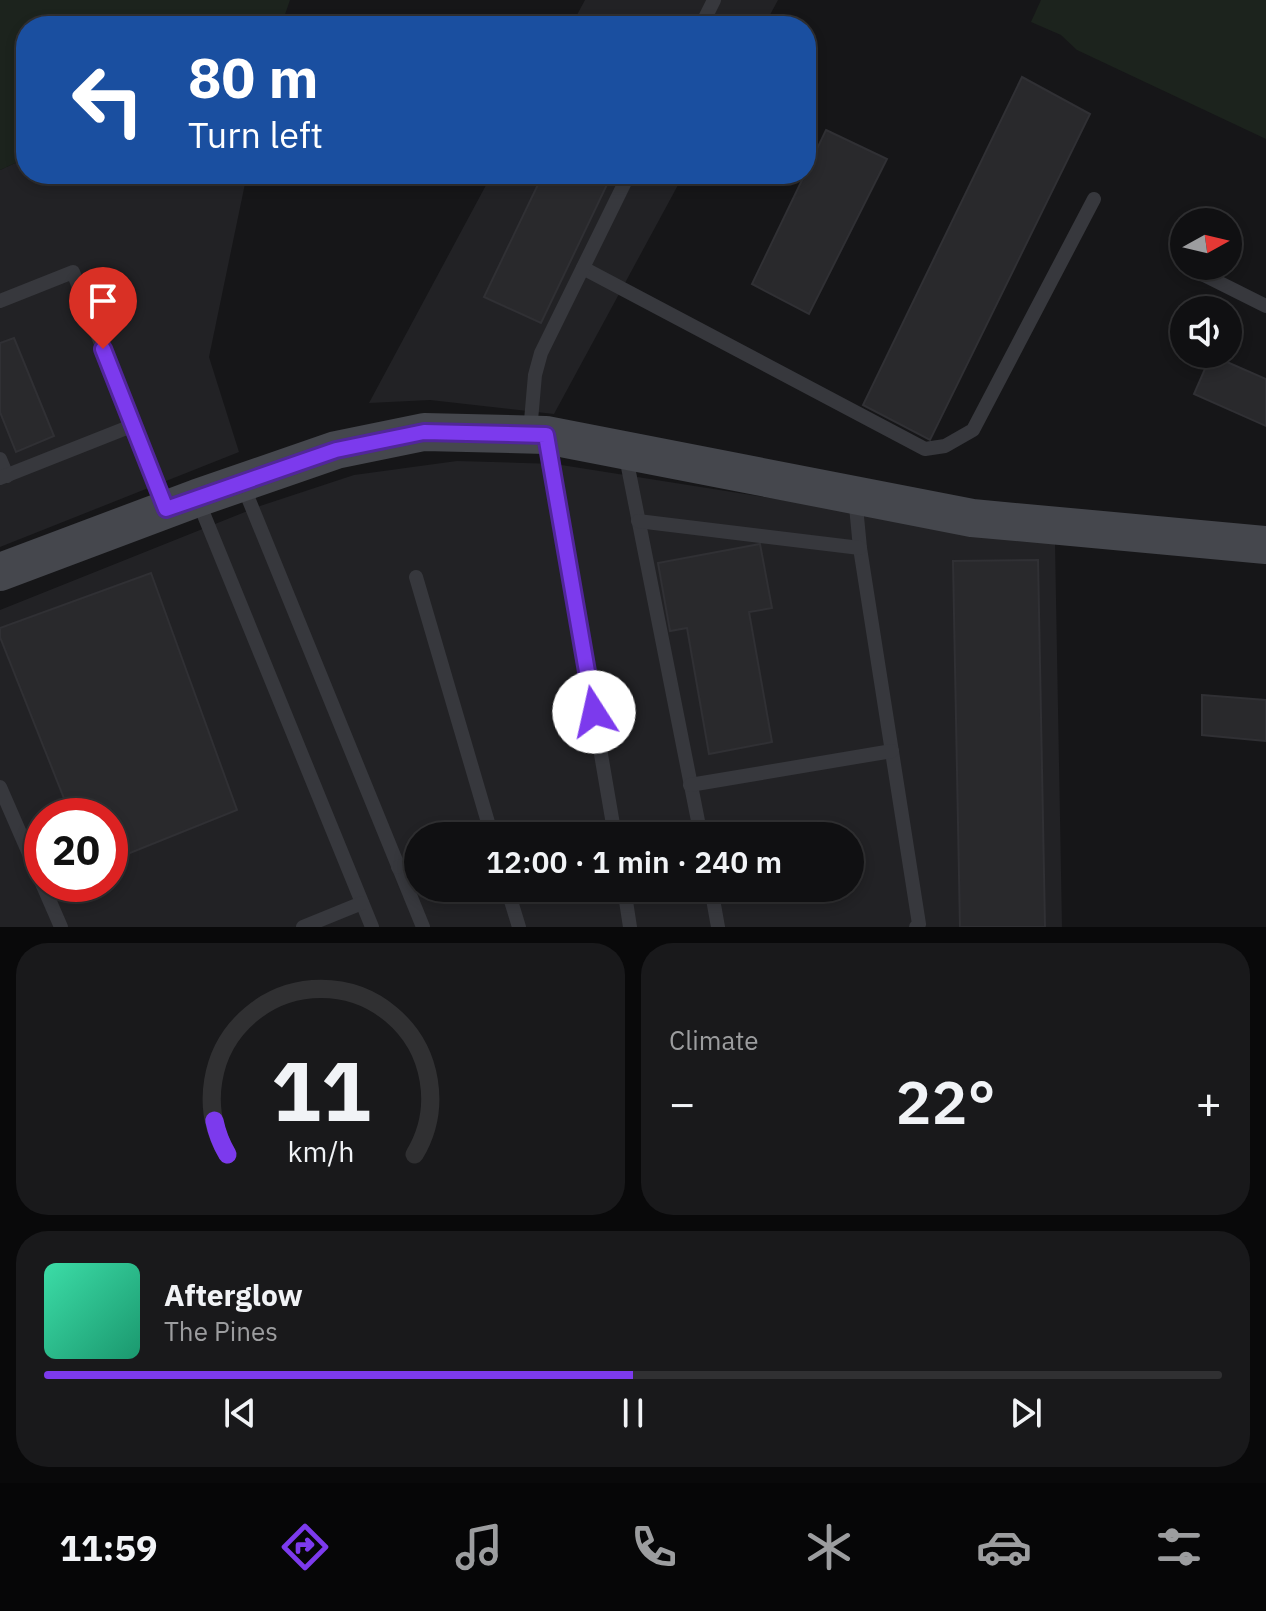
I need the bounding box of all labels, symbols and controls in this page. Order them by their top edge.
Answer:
text: 80 m [188,41,318,113]
icon: left [56,48,160,152]
text: Turn left [188,111,323,158]
north arrow [1170,208,1242,280]
map controls [1170,208,1242,368]
pin [69,267,137,349]
icon: arrive [81,279,125,323]
button: sound [1170,296,1242,368]
position arrow [552,670,636,754]
speed limit sign: 20 [24,798,128,902]
text: 12:00 · 1 min · 240 m [486,842,782,881]
text: Climate [669,1023,759,1057]
text: 11 [271,1036,370,1144]
text: 22° [895,1062,996,1141]
text: − [669,1074,695,1131]
text: + [1196,1074,1222,1131]
text: km/h [287,1133,354,1170]
text: Afterglow [164,1275,303,1314]
text: The Pines [164,1314,278,1348]
icon: previous [218,1391,262,1435]
icon: pause [611,1391,655,1435]
icon: next [1004,1391,1048,1435]
icon: directions [277,1519,333,1575]
icon: music [451,1519,507,1575]
icon: phone [626,1519,682,1575]
icon: climate [801,1519,857,1575]
icon: car [976,1519,1032,1575]
icon: filters [1151,1519,1207,1575]
text: 11:59 [59,1524,158,1571]

